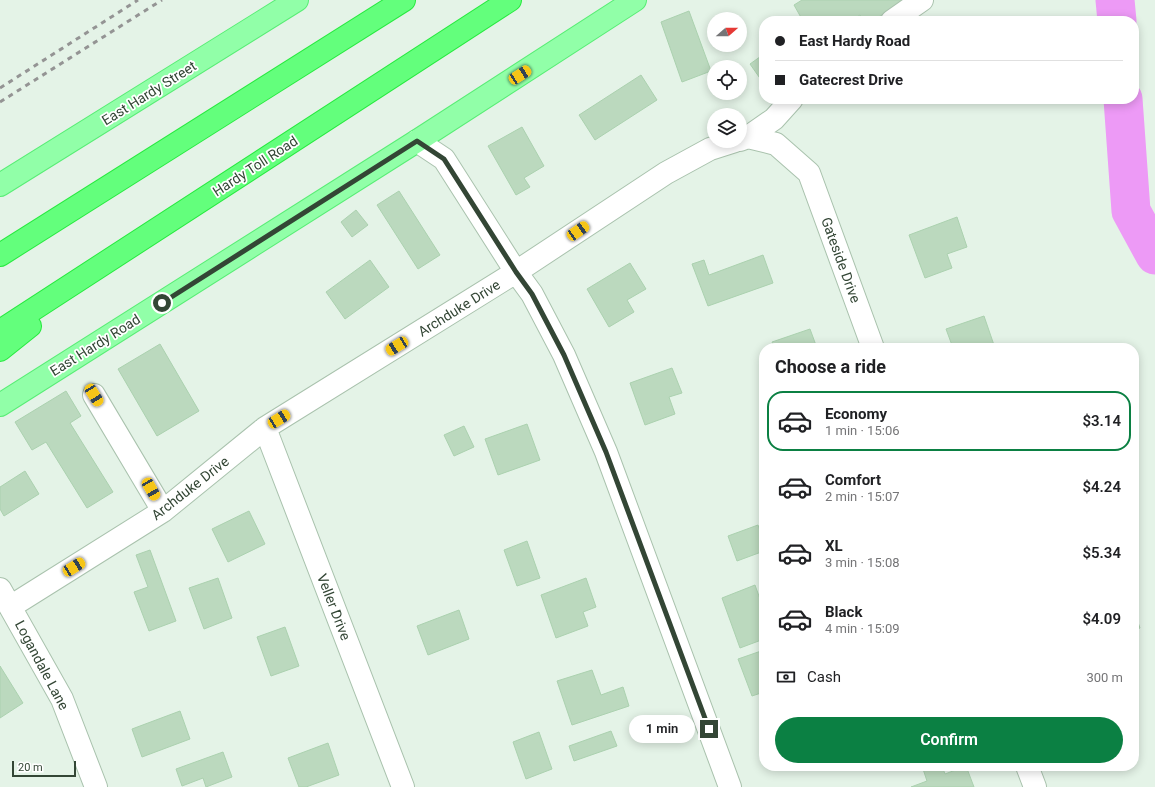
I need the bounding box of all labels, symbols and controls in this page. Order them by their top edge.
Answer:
north arrow [707,12,747,52]
map controls [707,12,747,148]
text: East Hardy Road [799,32,910,50]
street label: East Hardy Street [99,57,199,128]
button: locate [707,60,747,100]
car [507,63,533,87]
text: Gatecrest Drive [799,71,903,89]
button: layers [707,108,747,148]
street label: Hardy Toll Road [210,133,300,199]
street label: Gateside Drive [818,215,864,305]
car [565,219,591,243]
street label: Archduke Drive [415,276,503,340]
route start [153,294,171,312]
street label: East Hardy Road [47,311,143,379]
car [384,335,410,357]
text: Choose a ride [775,356,886,377]
car [83,382,105,408]
icon: car [777,403,813,439]
text: Economy [825,405,887,423]
car [266,408,292,430]
text: $3.14 [1082,412,1121,430]
text: 1 min · 15:06 [825,423,900,438]
street label: Archduke Drive [148,453,232,523]
icon: car [777,469,813,505]
text: Comfort [825,471,881,489]
car [140,476,162,502]
text: $4.24 [1082,478,1121,496]
text: 2 min · 15:07 [825,489,900,504]
icon: car [777,535,813,571]
text: XL [825,537,843,555]
text: $5.34 [1082,544,1121,562]
text: 3 min · 15:08 [825,555,900,570]
car [61,556,87,578]
street label: Veller Drive [314,571,354,643]
icon: car [777,601,813,637]
text: Black [825,603,862,621]
text: $4.09 [1082,610,1121,628]
street label: Logandale Lane [12,618,72,712]
text: 4 min · 15:09 [825,621,900,636]
icon: cash [775,666,797,688]
text: Cash [807,668,841,686]
text: 300 m [1086,670,1123,685]
callout: 1 min [629,715,695,743]
button: Confirm [775,717,1123,763]
route end [700,720,718,738]
text: 1 min [646,721,678,736]
scale bar [12,759,76,778]
text: 20 m [18,761,43,774]

